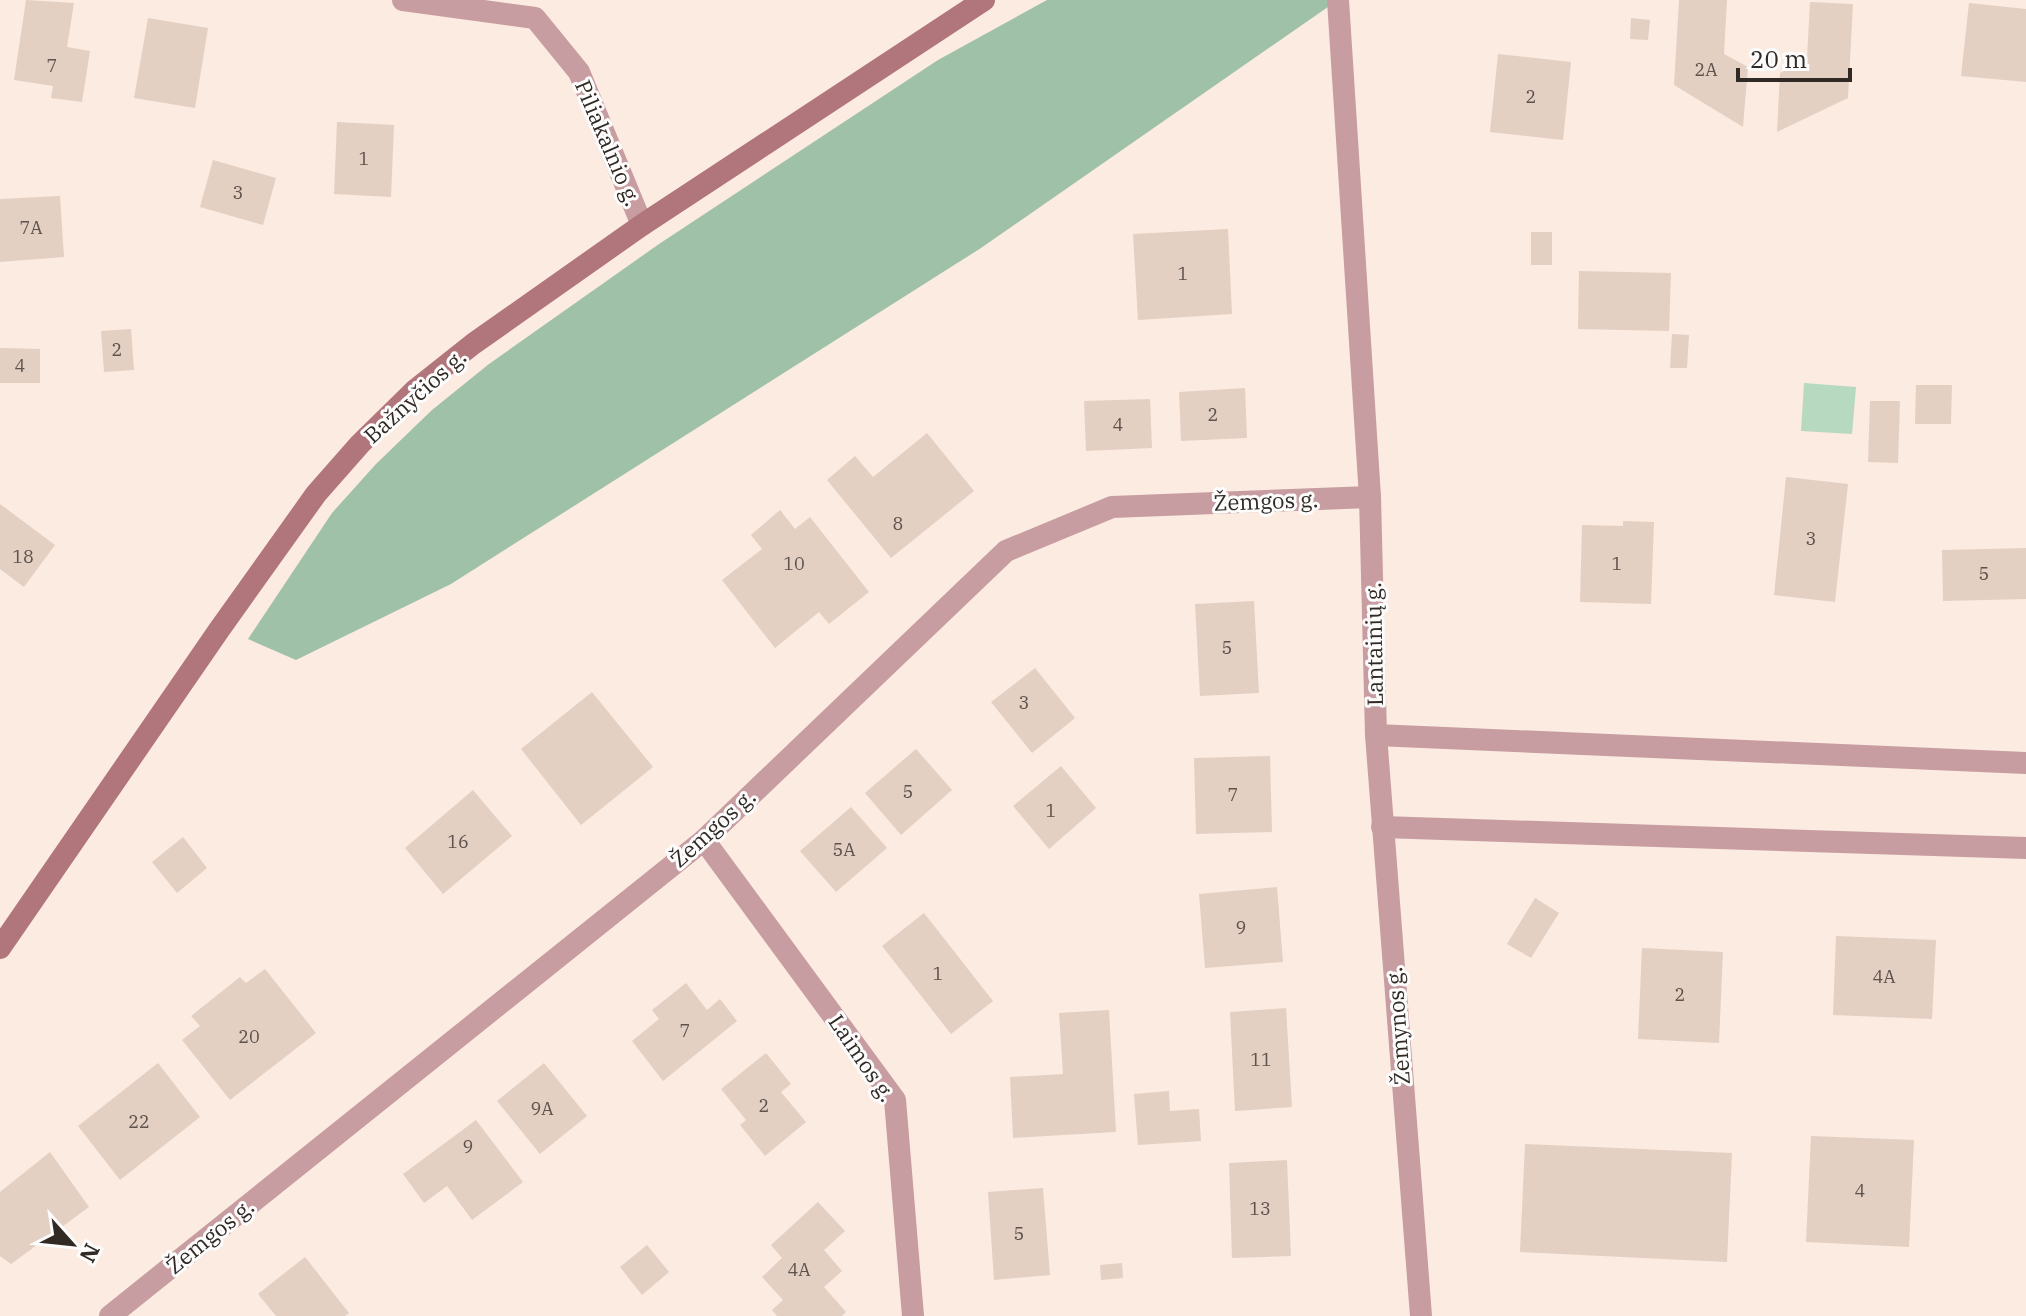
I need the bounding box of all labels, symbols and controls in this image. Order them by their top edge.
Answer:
scale bar [1738,32,1850,82]
text: 20 m [1750,43,1807,75]
house number: 7 [47,54,57,77]
house number: 2A [1694,58,1718,81]
street label: Piliakalnio g. [569,75,648,210]
house number: 2 [1526,85,1536,108]
house number: 1 [359,147,369,170]
house number: 3 [233,181,243,204]
house number: 7A [19,216,43,239]
house number: 1 [1178,262,1188,285]
house number: 2 [112,338,122,361]
street label: Bažnyčios g. [357,342,472,449]
house number: 4 [15,354,25,377]
house number: 2 [1208,403,1218,426]
house number: 4 [1113,413,1123,436]
street label: Žemgos g. [1213,484,1319,517]
house number: 8 [893,512,903,535]
house number: 3 [1806,527,1816,550]
house number: 18 [12,545,34,568]
house number: 10 [783,552,805,575]
house number: 1 [1612,552,1622,575]
house number: 5 [1979,562,1989,585]
street label: Lantainių g. [1358,582,1389,706]
house number: 5 [1222,636,1232,659]
house number: 3 [1019,691,1029,714]
house number: 5 [903,780,913,803]
street label: Žemgos g. [664,782,761,874]
house number: 7 [1228,783,1238,806]
house number: 1 [1046,799,1056,822]
house number: 16 [447,830,469,853]
house number: 5A [832,838,856,861]
house number: 9 [1236,916,1246,939]
house number: 1 [933,962,943,985]
house number: 4A [1872,965,1896,988]
street label: Žemynos g. [1379,966,1416,1086]
house number: 2 [1675,983,1685,1006]
street label: Laimos g. [823,1008,902,1107]
house number: 7 [680,1019,690,1042]
house number: 20 [238,1025,260,1048]
house number: 11 [1250,1048,1272,1071]
house number: 2 [759,1094,769,1117]
house number: 9A [530,1097,554,1120]
house number: 22 [128,1110,150,1133]
house number: 9 [463,1135,473,1158]
house number: 4 [1855,1179,1865,1202]
street label: Žemgos g. [160,1191,260,1280]
house number: 13 [1249,1197,1271,1220]
north arrow [32,1204,112,1284]
house number: 5 [1014,1222,1024,1245]
text: N [73,1239,107,1268]
house number: 4A [787,1258,811,1281]

